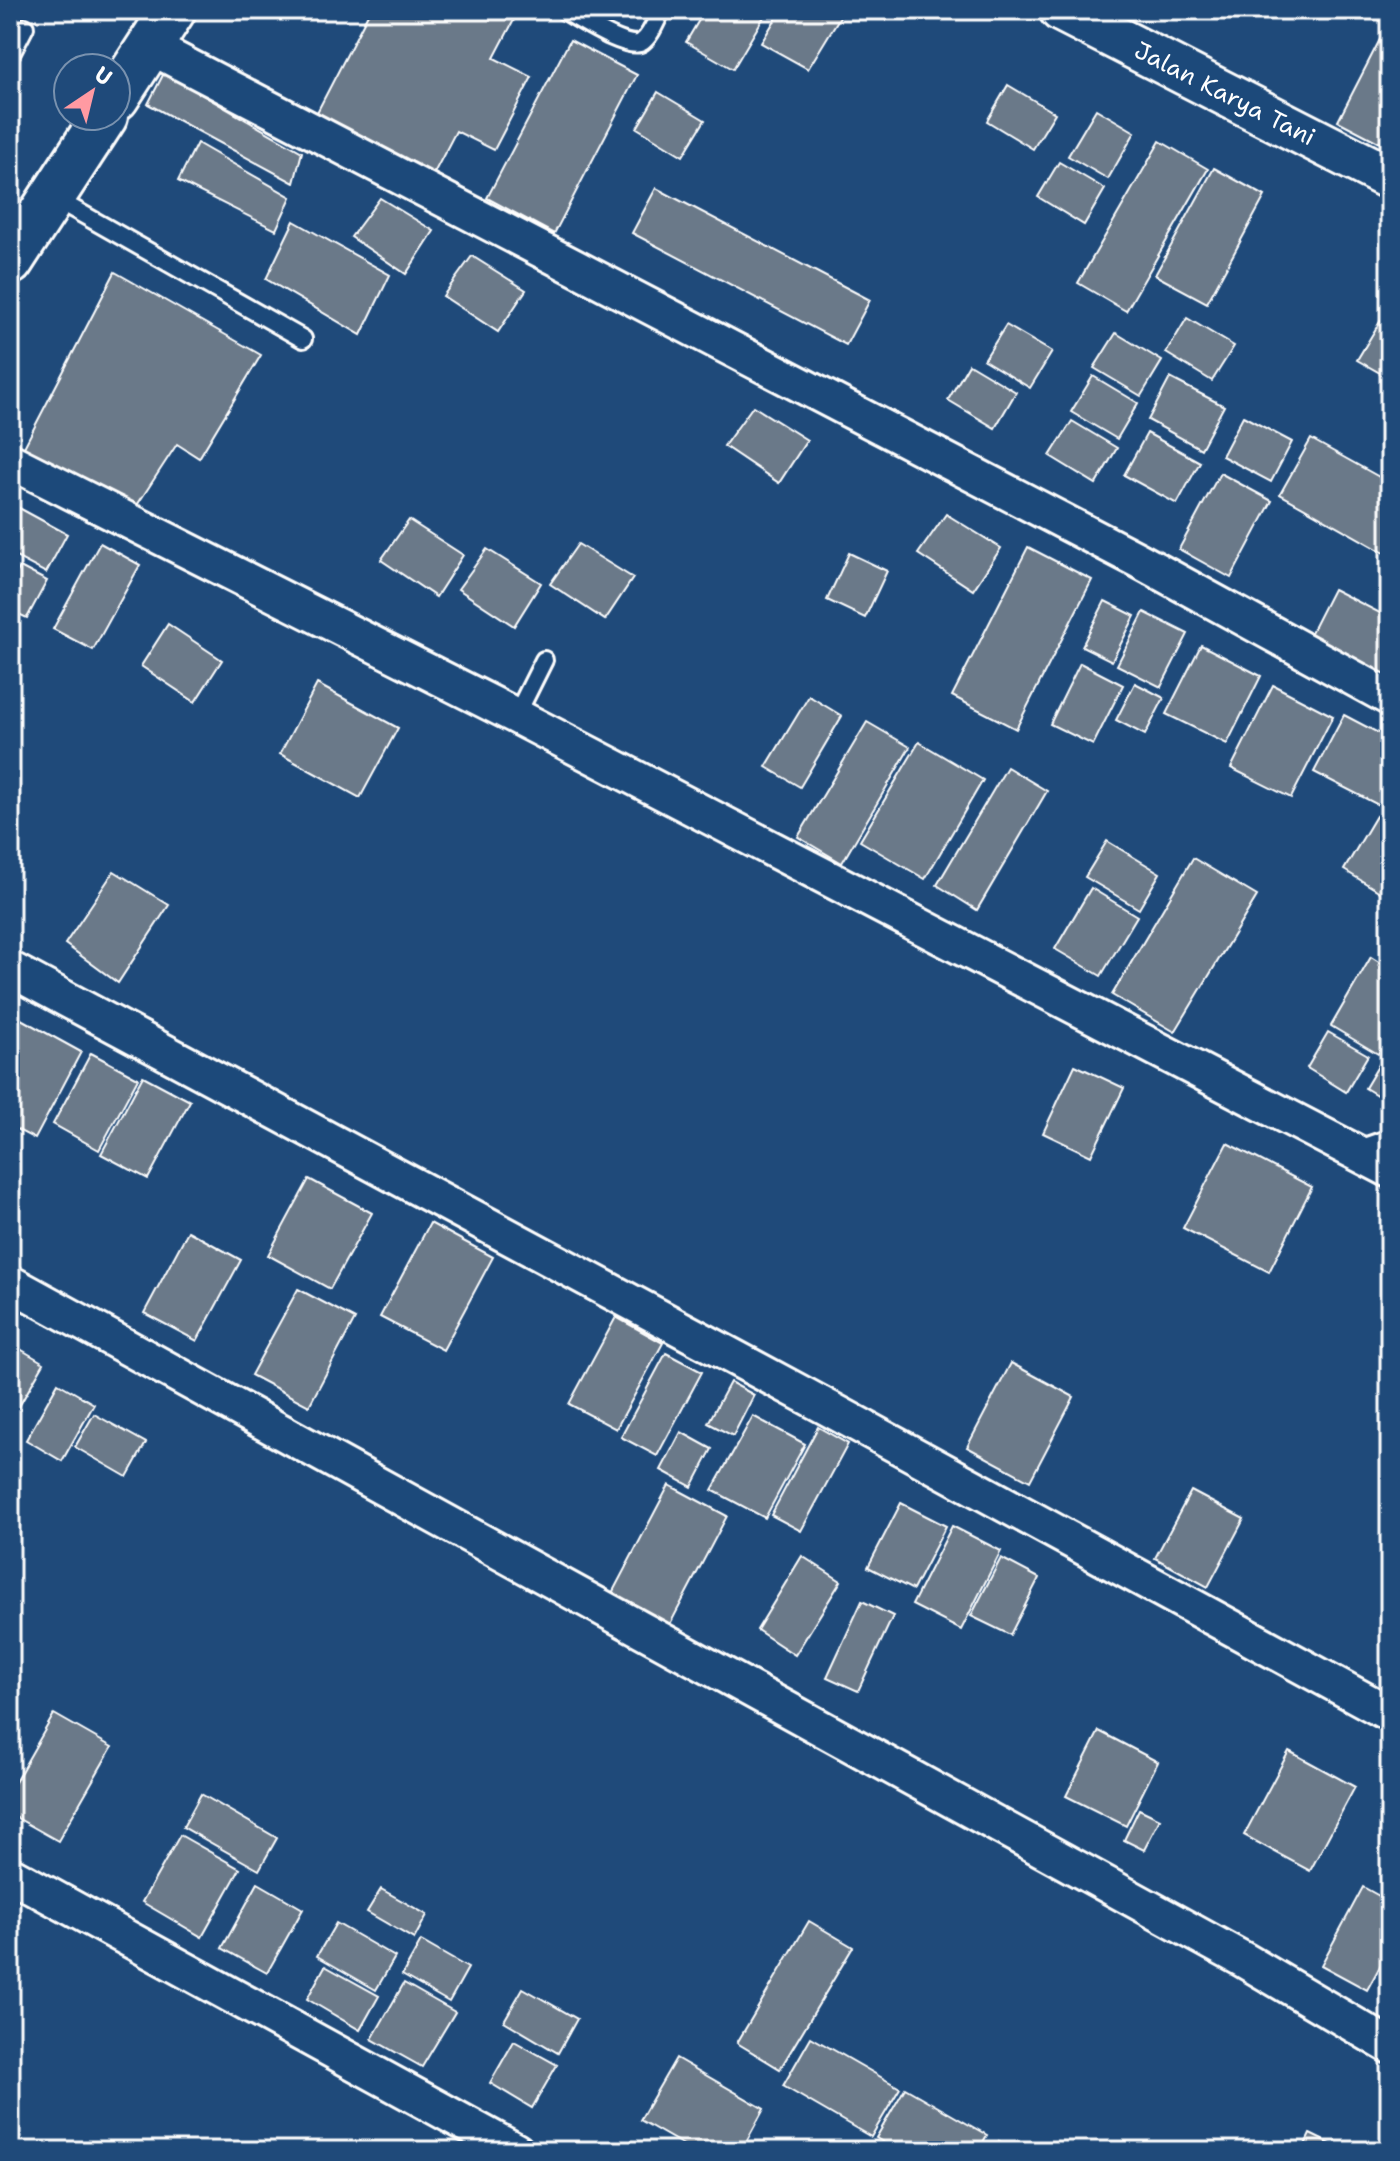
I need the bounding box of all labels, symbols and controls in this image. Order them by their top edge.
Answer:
street label: Jalan Karya Tani [1129,34,1321,153]
north arrow [52,52,132,132]
text: U [89,60,118,92]

